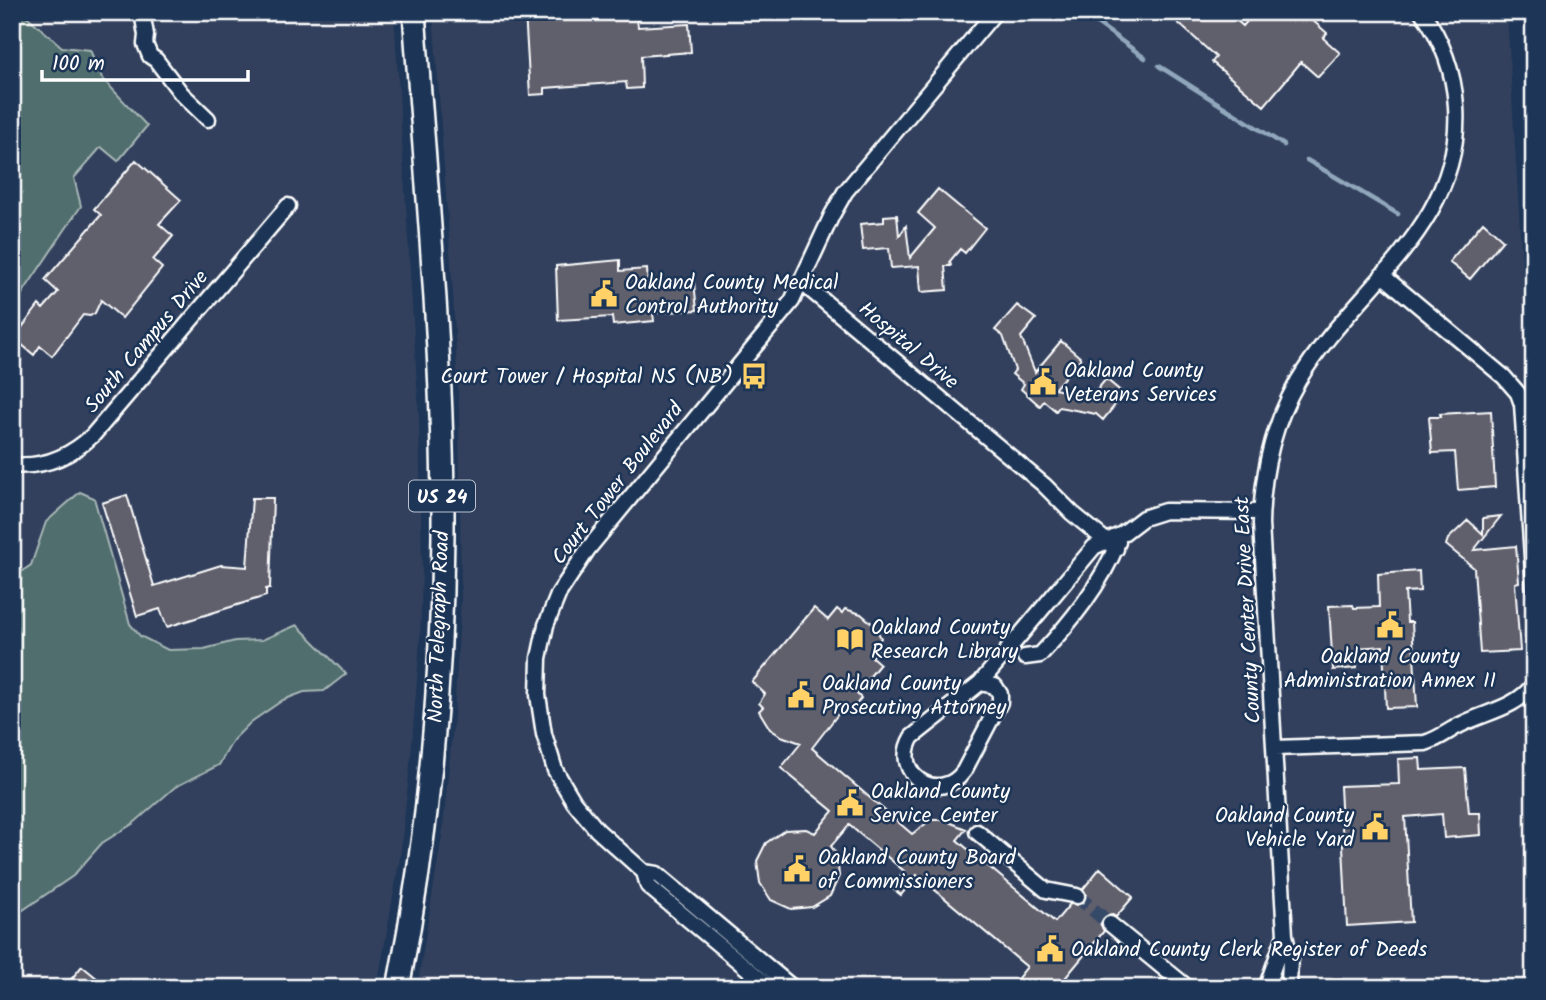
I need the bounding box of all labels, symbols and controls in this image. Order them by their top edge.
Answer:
scale bar [42,38,248,82]
text: 100 m [52,48,105,81]
street label: South Campus Drive [77,262,218,421]
place label: Oakland County Medical Control Authority [625,267,838,324]
public building icon: Oakland County Medical Control Authority [589,279,619,309]
street label: Hospital Drive [850,294,966,399]
place label: Oakland County Veterans Services [1064,355,1217,412]
place label: Court Tower / Hospital NS (NB) [440,361,733,394]
bus stop icon: Court Tower / Hospital NS (NB) [739,361,769,391]
public building icon: Oakland County Veterans Services [1028,367,1058,397]
street label: Court Tower Boulevard [544,395,693,573]
road number: US 24 [409,481,475,512]
street label: County Center Drive East [1226,495,1271,724]
street label: North Telegraph Road [420,530,459,724]
public building icon: Oakland County Administration Annex II [1375,610,1405,640]
place label: Oakland County Research Library [871,612,1018,669]
library icon: Oakland County Research Library [835,624,865,654]
place label: Oakland County Administration Annex II [1284,641,1496,698]
place label: Oakland County Prosecuting Attorney [822,668,1007,725]
public building icon: Oakland County Prosecuting Attorney [786,680,816,710]
place label: Oakland County Service Center [871,776,1010,833]
public building icon: Oakland County Service Center [835,788,865,818]
place label: Oakland County Vehicle Yard [1215,800,1355,857]
public building icon: Oakland County Vehicle Yard [1360,812,1390,842]
place label: Oakland County Board of Commissioners [818,842,1016,899]
public building icon: Oakland County Board of Commissioners [782,854,812,884]
public building icon: Oakland County Clerk Register of Deeds [1035,934,1065,964]
place label: Oakland County Clerk Register of Deeds [1071,934,1427,967]

